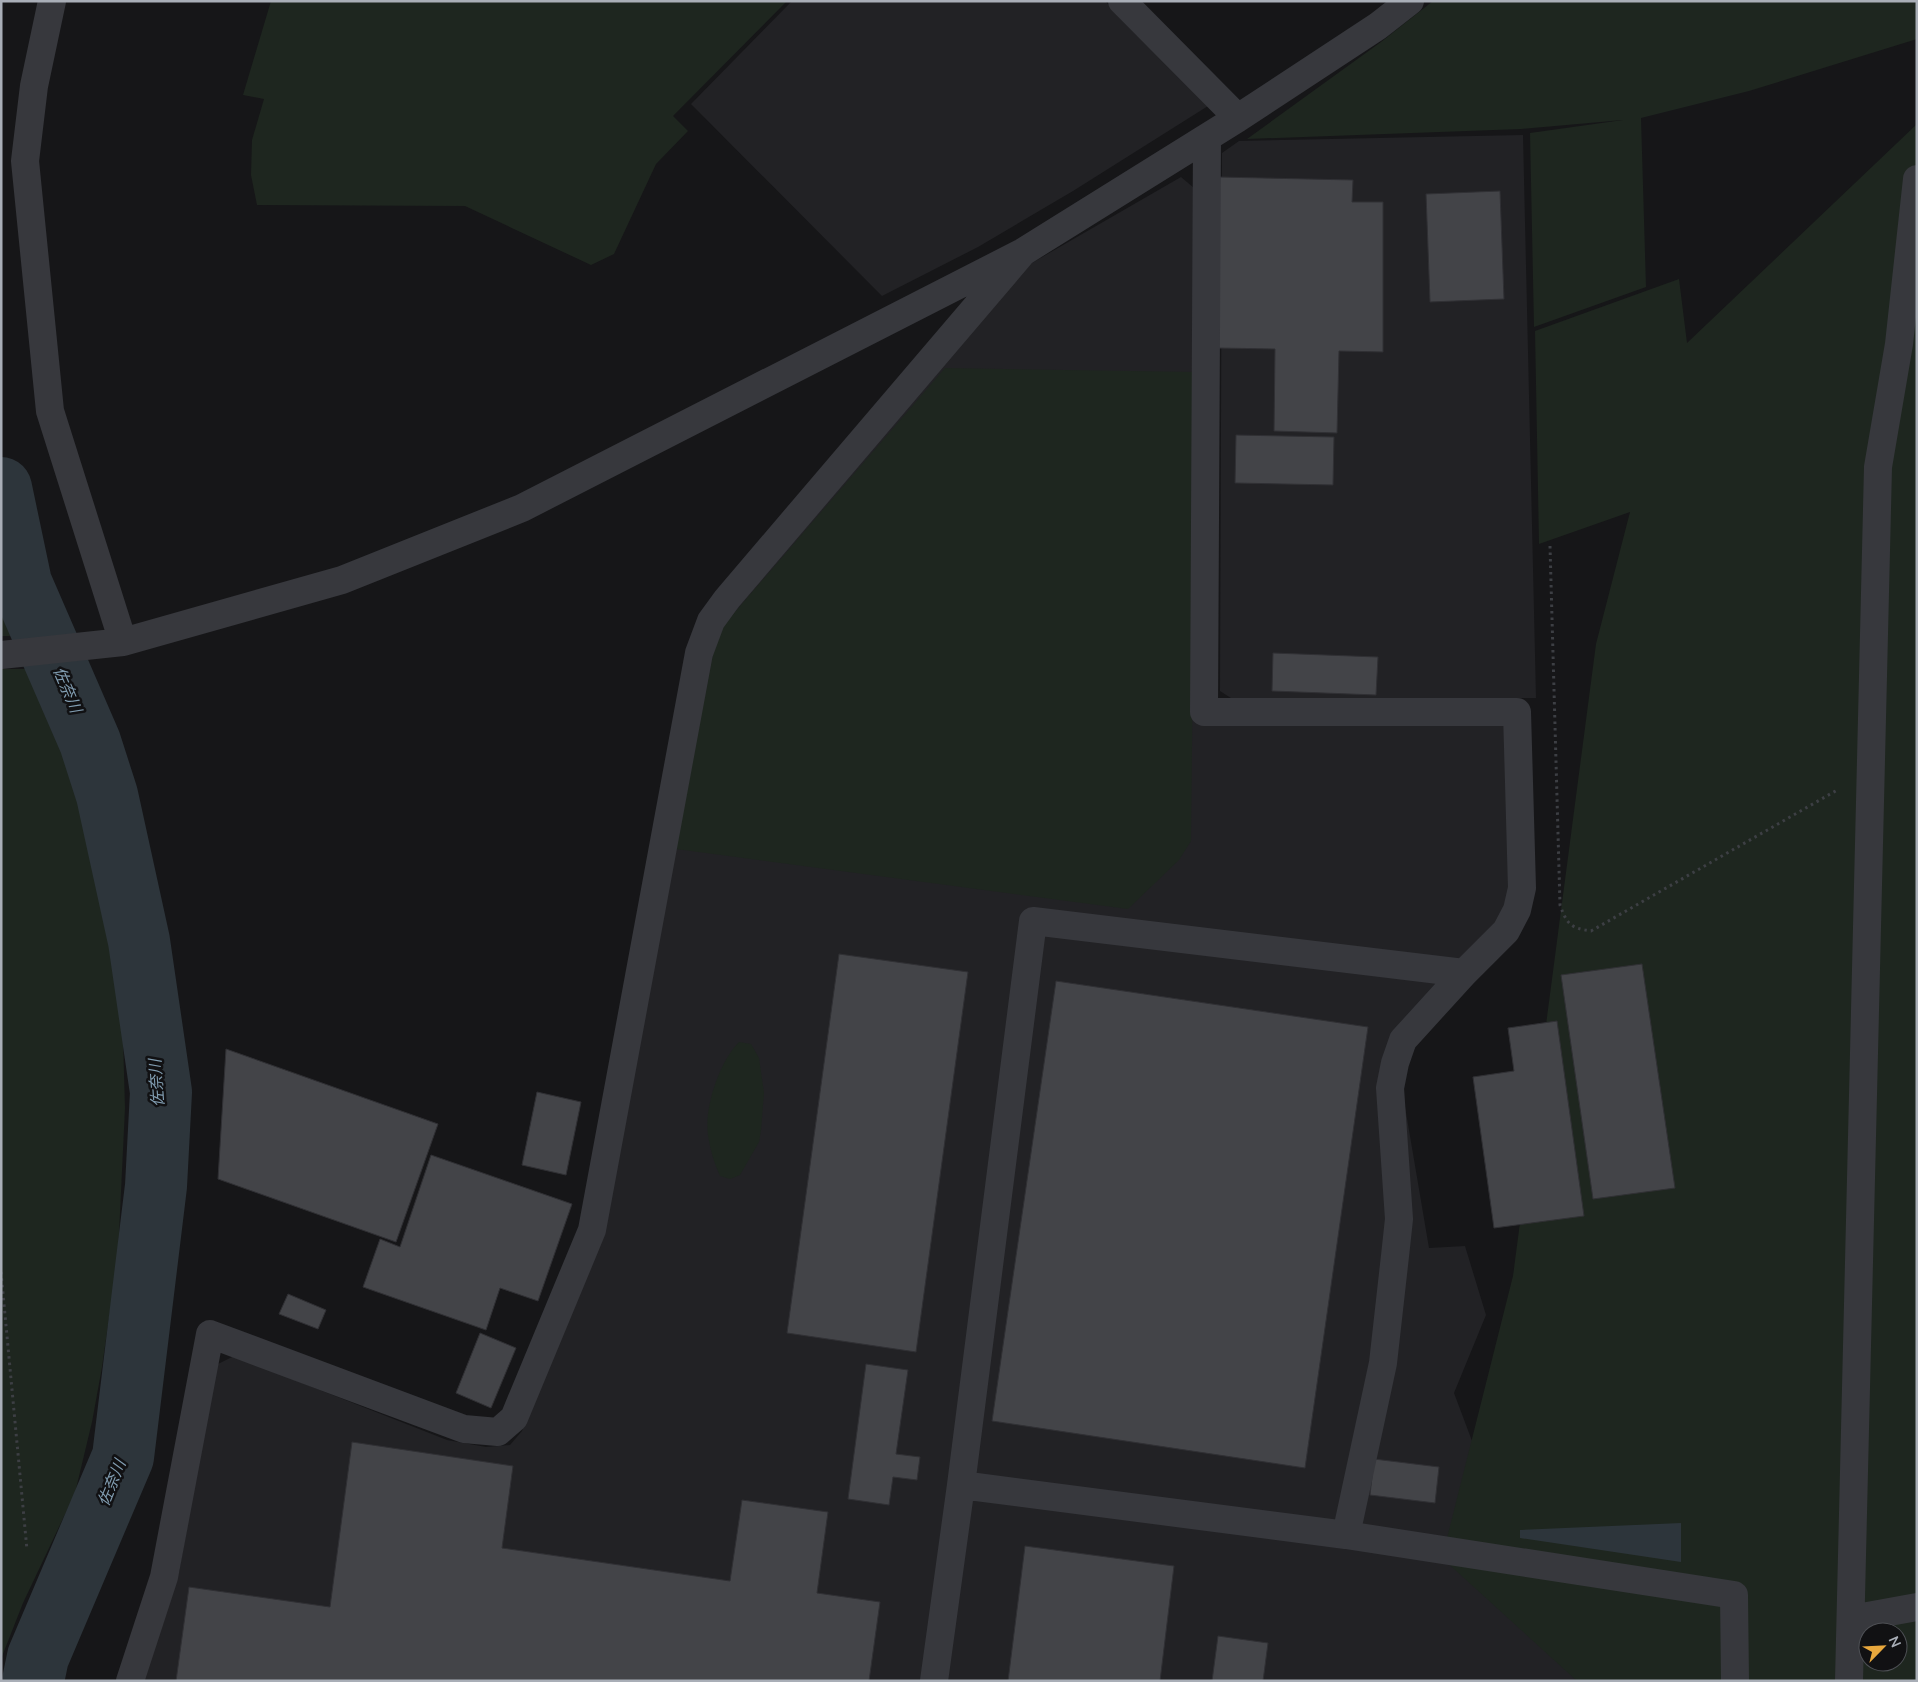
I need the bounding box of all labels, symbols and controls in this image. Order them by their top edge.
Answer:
water label: 佐奈川 [47,664,87,718]
water label: 佐奈川 [144,1056,170,1108]
water label: 佐奈川 [93,1455,132,1509]
north arrow [1858,1622,1908,1672]
text: N [1884,1633,1905,1651]

